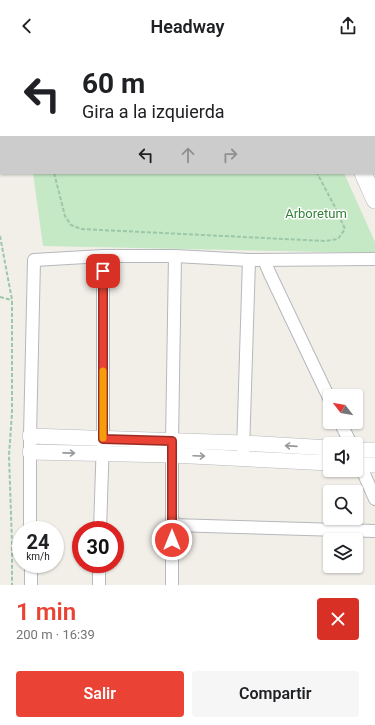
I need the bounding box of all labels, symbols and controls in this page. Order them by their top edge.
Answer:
icon: back [16,15,38,37]
icon: share [337,15,359,37]
text: Headway [151,16,225,37]
text: 60 m [82,67,145,100]
icon: left [16,68,68,120]
text: Gira a la izquierda [82,101,225,122]
icon: left [135,144,157,166]
icon: ahead [177,144,199,166]
icon: right [219,144,241,166]
park label: Arboretum [285,206,347,221]
pin [86,254,120,288]
icon: arrive [92,260,114,282]
north arrow [323,389,363,429]
map controls [323,389,363,573]
button: sound [323,437,363,477]
one-way arrow [285,442,298,450]
one-way arrow [62,450,75,457]
one-way arrow [192,453,205,460]
button: search [323,485,363,525]
position arrow [151,519,193,561]
speed limit sign: 30 [72,521,124,573]
text: 24 [27,530,49,554]
button: layers [323,533,363,573]
text: km/h [26,551,50,562]
text: 1 min [16,598,76,626]
button: close [317,598,359,640]
text: 200 m · 16:39 [16,627,95,642]
button: Salir [16,671,184,717]
button: Compartir [192,671,359,717]

